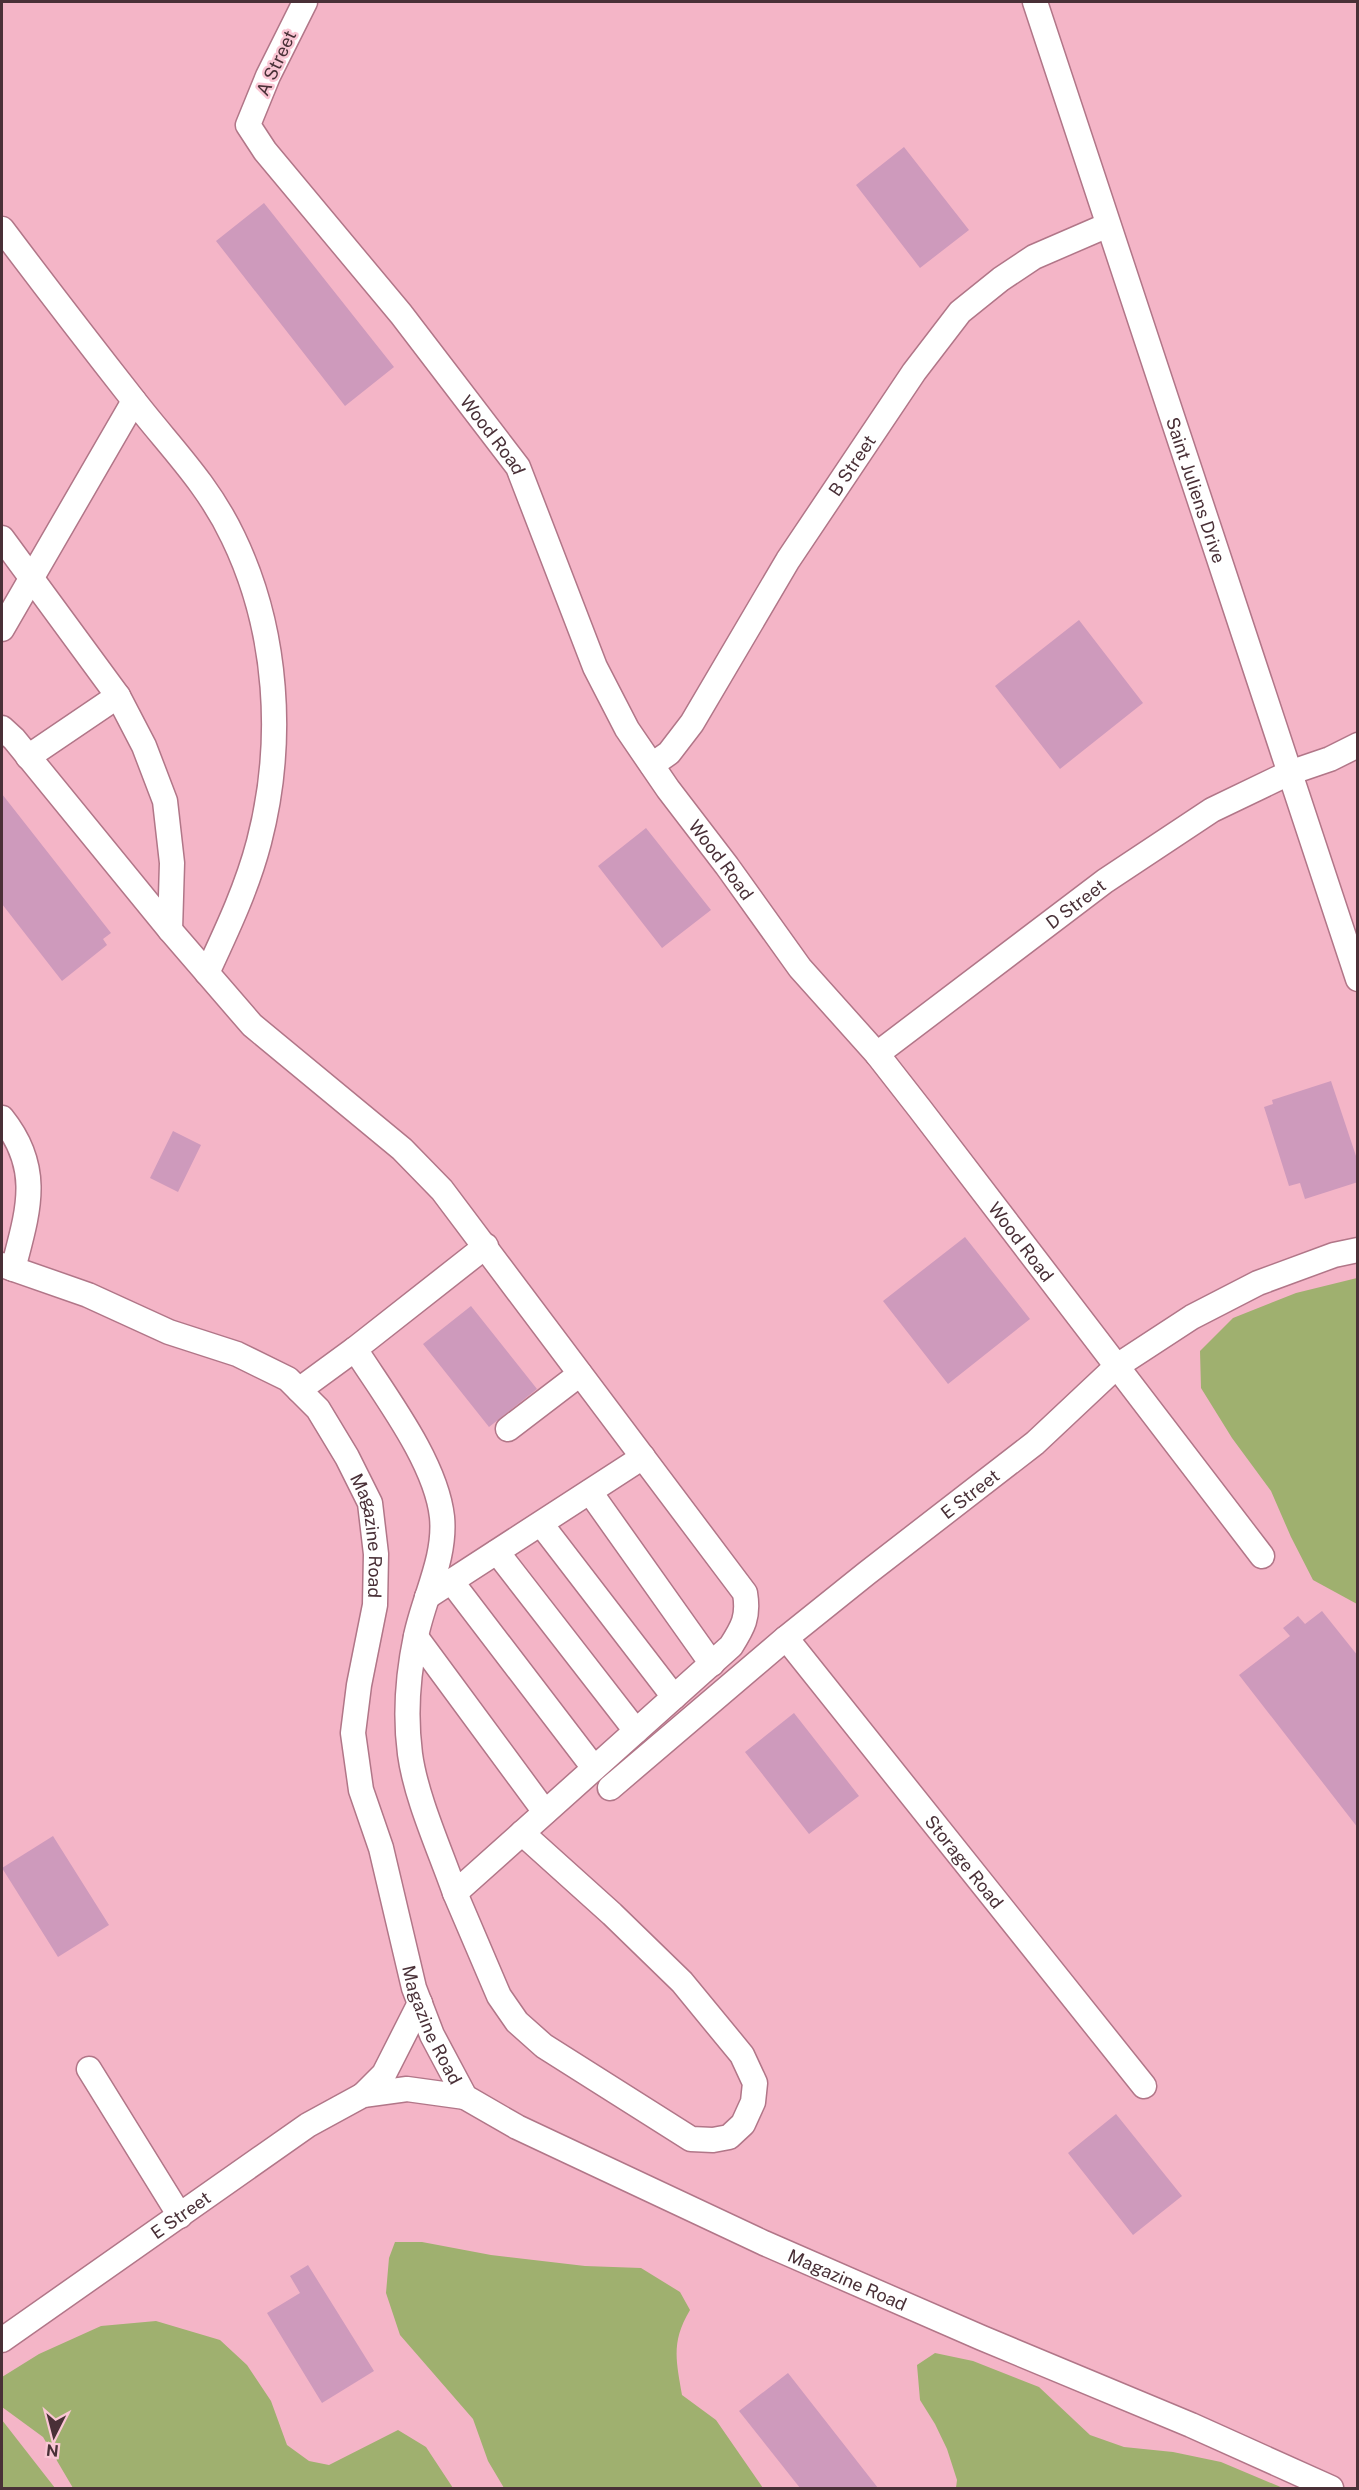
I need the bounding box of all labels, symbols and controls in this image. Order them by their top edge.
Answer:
street label: A Street [252,27,300,99]
street label: Wood Road [456,391,530,477]
street label: Saint Juliens Drive [1162,414,1230,566]
street label: B Street [824,431,880,500]
street label: Wood Road [685,815,758,904]
street label: D Street [1041,874,1109,933]
street label: Wood Road [984,1198,1059,1286]
street label: E Street [936,1464,1003,1523]
street label: Magazine Road [346,1470,387,1598]
street label: Storage Road [921,1811,1008,1912]
street label: Magazine Road [398,1963,467,2088]
street label: E Street [146,2186,214,2243]
street label: Magazine Road [785,2244,910,2314]
north arrow [24,2406,84,2466]
text: N [45,2440,60,2461]

